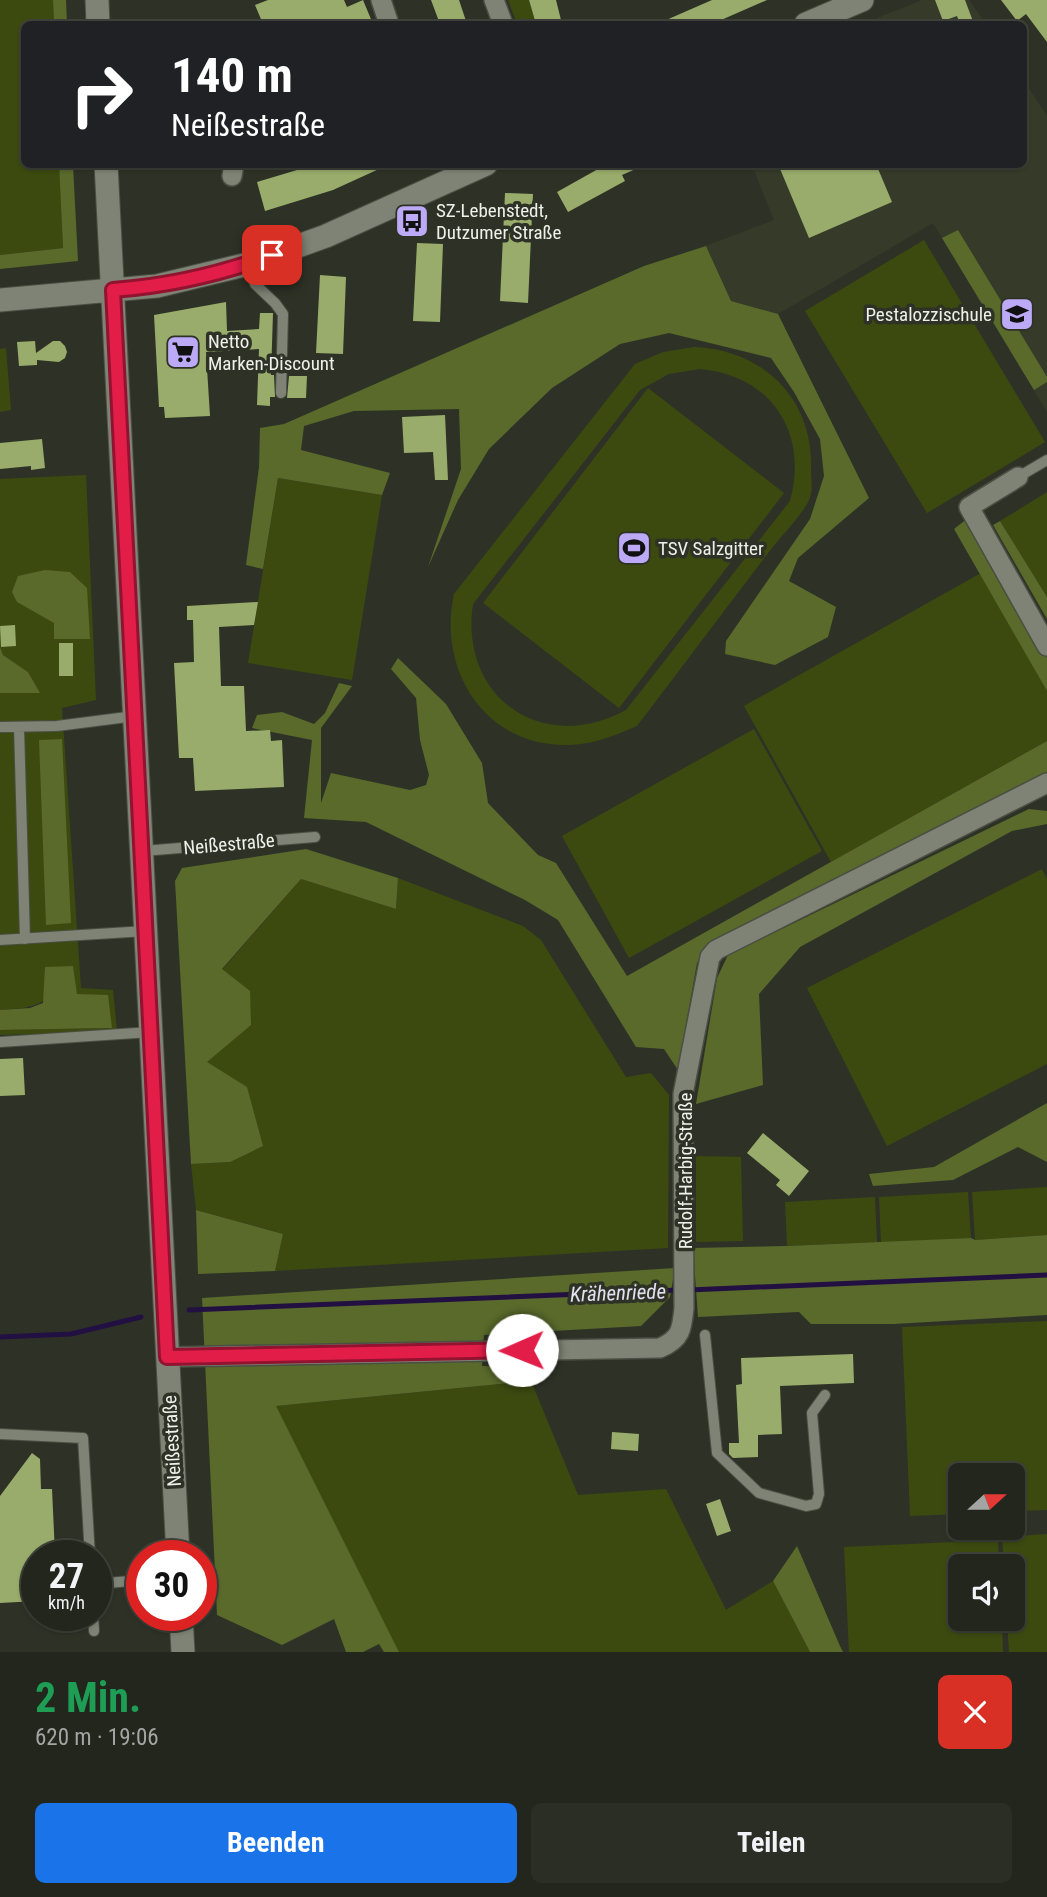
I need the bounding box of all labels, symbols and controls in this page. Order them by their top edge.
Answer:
text: 140 m [171,47,293,104]
icon: right [56,49,147,140]
text: Neißestraße [171,106,325,144]
place label: SZ-Lebenstedt, Dutzumer Straße [436,199,561,244]
bus stop icon: SZ-Lebenstedt, Dutzumer Straße [393,202,431,240]
pin [242,225,302,285]
icon: arrive [253,236,291,274]
school or university icon: Pestalozzischule [998,295,1036,333]
place label: Pestalozzischule [865,303,992,326]
place label: Netto Marken-Discount [208,330,335,375]
supermarket icon: Netto Marken-Discount [164,333,202,371]
sports icon: TSV Salzgitter [615,529,653,567]
place label: TSV Salzgitter [658,537,764,560]
street label: Neißestraße [182,829,276,859]
street label: Rudolf-Harbig-Straße [674,1093,697,1249]
water label: Krähenriede [570,1279,666,1307]
position arrow [485,1313,559,1387]
street label: Neißestraße [158,1395,186,1487]
north arrow [948,1463,1026,1540]
map controls [948,1463,1025,1631]
speed limit sign: 30 [126,1540,217,1631]
button: sound [948,1554,1025,1631]
text: 27 [49,1556,84,1597]
text: km/h [48,1592,85,1613]
text: 2 Min. [35,1673,141,1722]
button: close [938,1675,1012,1749]
text: 620 m · 19:06 [35,1724,159,1751]
button: Beenden [35,1803,517,1883]
button: Teilen [531,1803,1012,1883]

